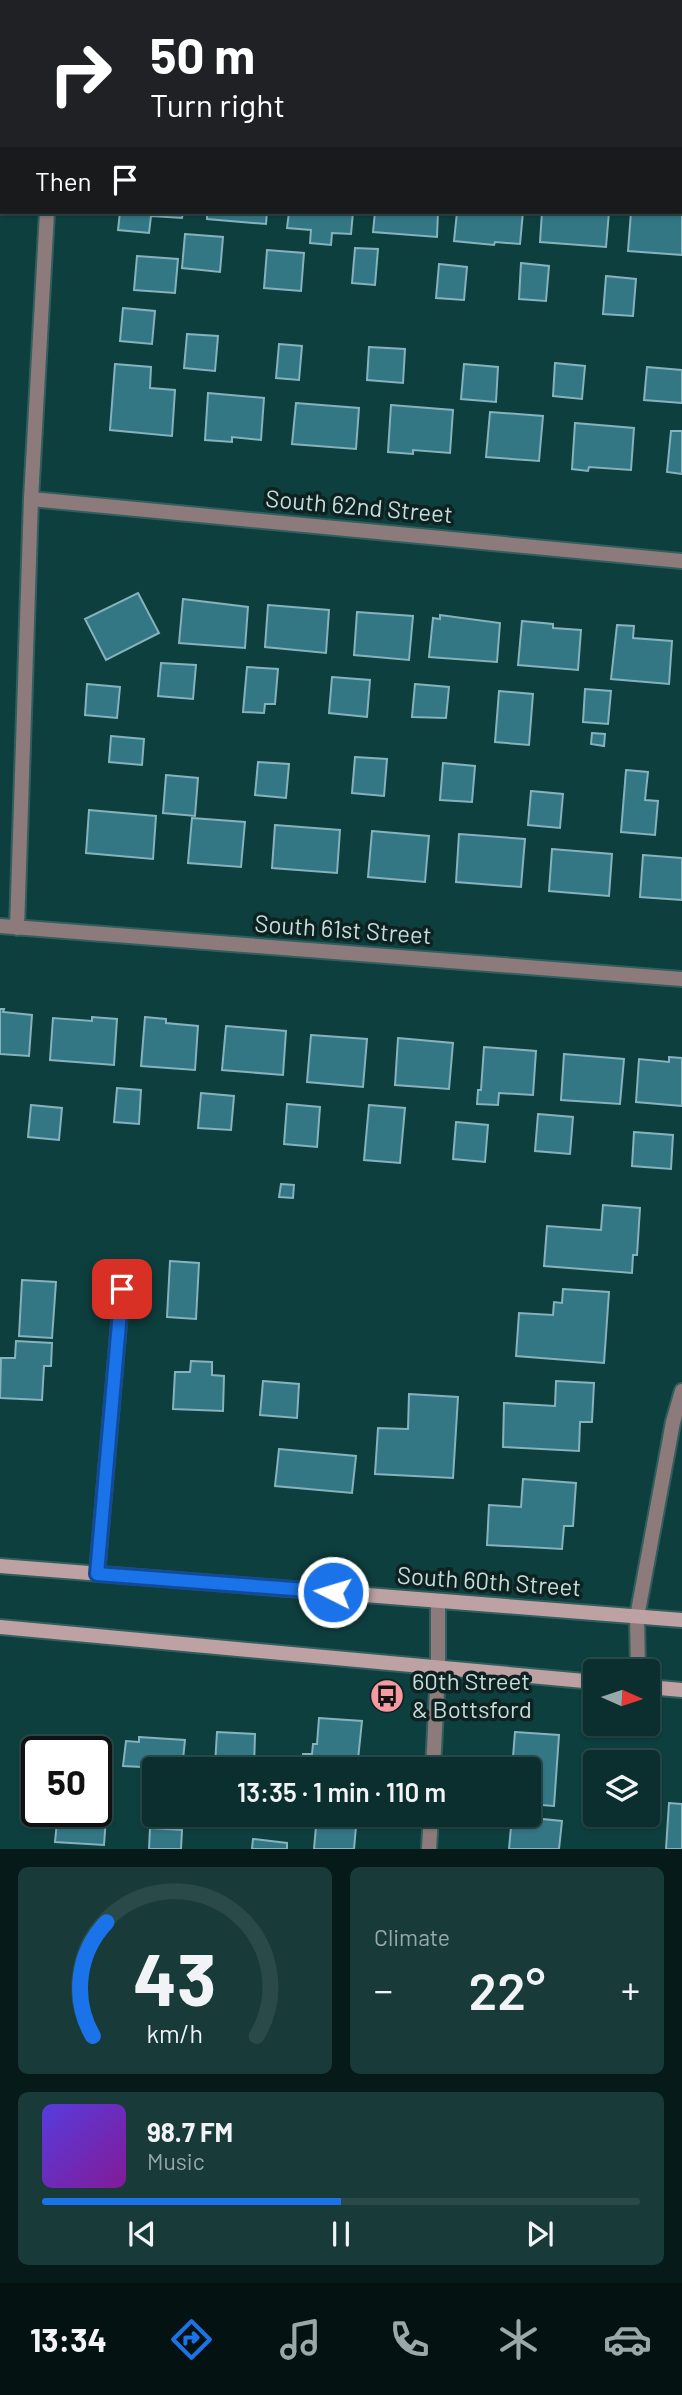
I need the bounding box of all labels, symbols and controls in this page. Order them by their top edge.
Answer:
text: 50 m [150,25,255,84]
icon: right [35,28,126,119]
text: Turn right [150,85,285,123]
icon: arrive [106,161,144,199]
text: Then [35,165,92,196]
street label: South 62nd Street [264,483,454,528]
street label: South 61st Street [254,908,433,949]
pin [92,1259,152,1319]
icon: arrive [103,1270,141,1308]
position arrow [296,1555,370,1629]
street label: South 60th Street [396,1560,582,1601]
north arrow [583,1659,660,1736]
map controls [583,1659,660,1827]
place label: 60th Street & Bottsford [412,1666,532,1723]
bus stop icon: 60th Street & Bottsford [368,1677,406,1715]
speed limit sign: 50 [21,1736,112,1827]
button: layers [583,1750,660,1827]
text: 13:35 · 1 min · 110 m [237,1776,446,1807]
text: Climate [374,1923,450,1951]
text: 43 [133,1934,217,2022]
text: 22° [469,1958,545,2020]
text: − [374,1966,393,2012]
text: + [621,1966,640,2012]
text: km/h [147,2018,203,2048]
text: 98.7 FM [147,2116,233,2147]
text: Music [147,2147,205,2175]
icon: previous [123,2215,161,2253]
icon: pause [322,2215,360,2253]
icon: next [521,2215,559,2253]
icon: directions [167,2315,216,2364]
icon: music [276,2315,325,2364]
icon: phone [385,2315,434,2364]
icon: climate [494,2315,543,2364]
icon: car [603,2315,652,2364]
text: 13:34 [30,2320,107,2358]

